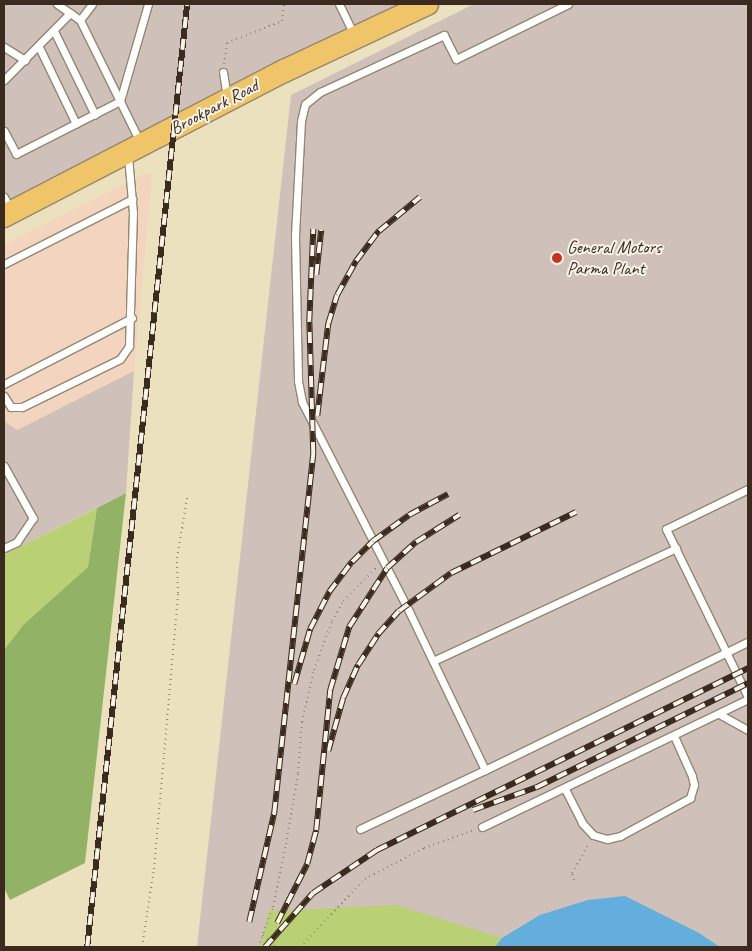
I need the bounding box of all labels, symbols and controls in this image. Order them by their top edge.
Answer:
street label: Brookpark Road [166,75,262,139]
place label: General Motors Parma Plant [567,237,661,280]
marker: General Motors Parma Plant [551,252,563,264]

